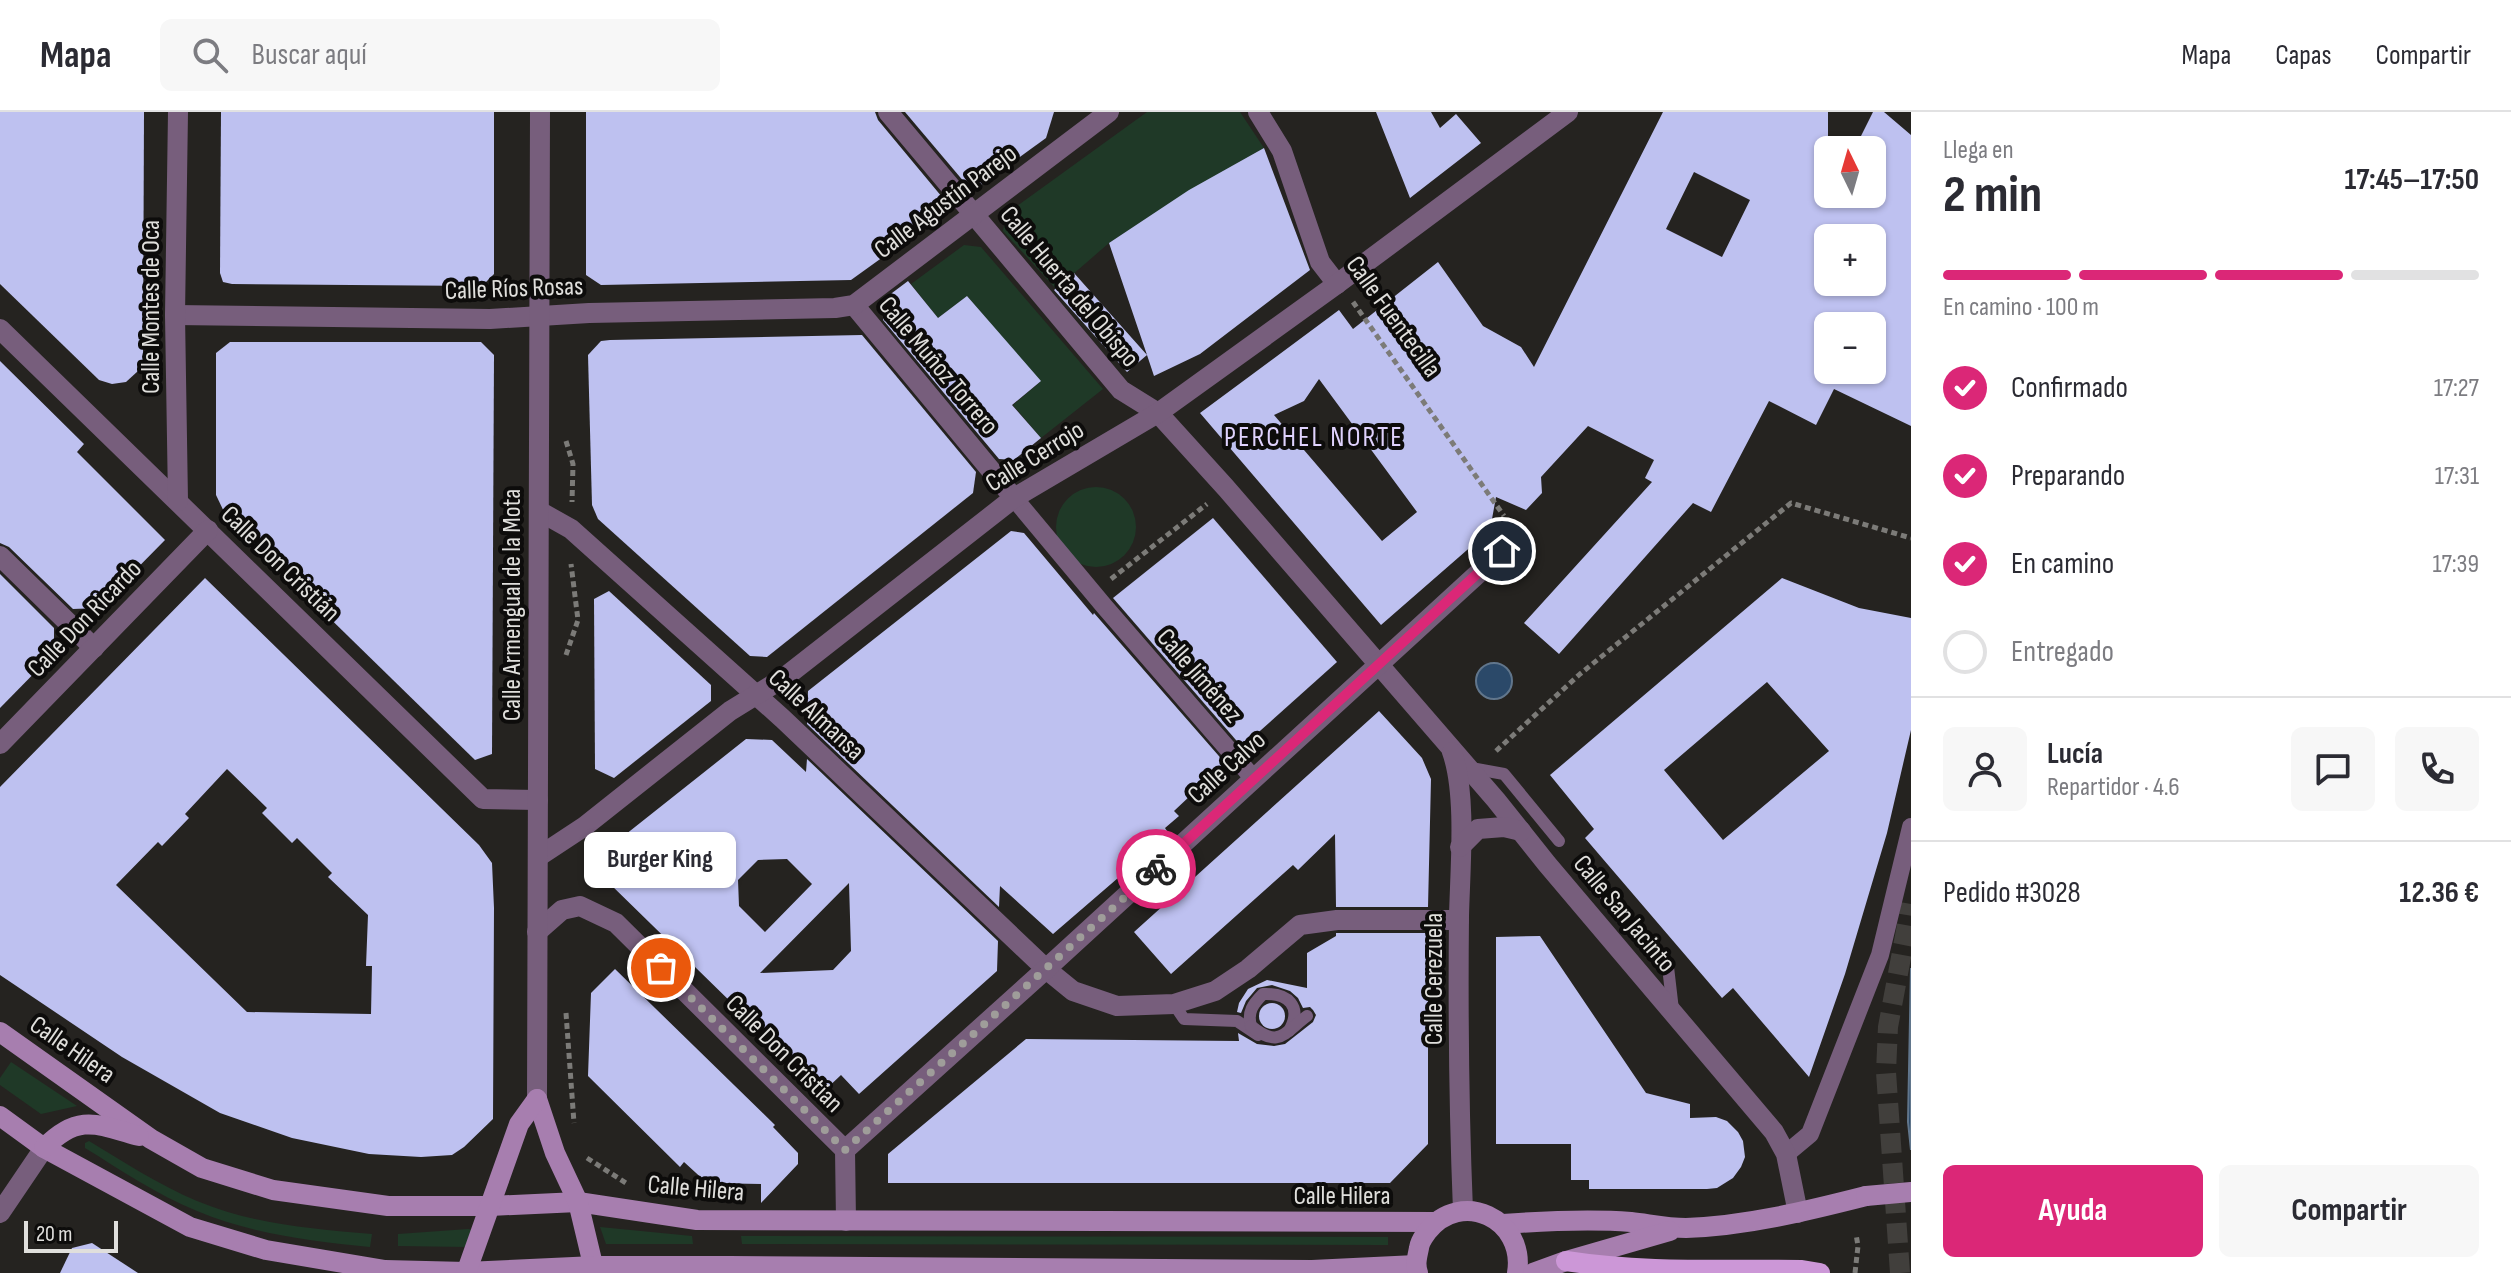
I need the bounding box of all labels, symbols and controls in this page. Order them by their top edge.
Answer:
search box [160,19,720,91]
text: Mapa [40,33,112,78]
icon: search [188,33,232,77]
text: Buscar aquí [252,37,367,73]
text: Mapa [2182,39,2231,72]
text: Capas [2275,39,2332,72]
text: Compartir [2376,39,2471,72]
text: Llega en [1943,135,2014,166]
north arrow [1814,136,1886,208]
map controls [1814,136,1886,384]
street label: Calle Agustín Parejo [869,138,1023,266]
text: 17:45–17:50 [2345,162,2479,198]
text: 2 min [1943,164,2042,227]
street label: Calle Huerta del Obispo [993,200,1145,374]
street label: Calle Montes de Oca [136,220,167,394]
button: + [1814,224,1886,296]
street label: Calle Fuentecilla [1339,250,1447,384]
street label: Calle Ríos Rosas [444,271,584,307]
street label: Calle Muñoz Torrero [871,291,1005,441]
text: En camino · 100 m [1943,292,2099,323]
button: − [1814,312,1886,384]
icon: check [1943,366,1987,410]
text: Confirmado [2011,370,2128,406]
text: 17:27 [2434,373,2479,404]
street label: Calle Cerrojo [980,415,1090,499]
district label: PERCHEL NORTE [1224,421,1404,454]
icon: check [1943,454,1987,498]
text: Preparando [2011,458,2125,494]
text: 17:31 [2435,461,2479,492]
street label: Calle Armengual de la Mota [497,489,528,721]
street label: Calle Don Cristián [214,500,346,628]
pin [1468,517,1536,585]
icon: home [1480,529,1524,573]
icon: check [1943,542,1987,586]
text: En camino [2011,546,2114,582]
text: 17:39 [2432,549,2479,580]
street label: Calle Don Ricardo [21,554,149,684]
street label: Calle Jiménez [1150,623,1248,729]
text: Entregado [2011,634,2114,670]
street label: Calle Almansa [762,663,870,767]
street label: Calle Calvo [1182,725,1272,811]
button: person [1943,727,2027,811]
button: chat [2291,727,2375,811]
button: phone [2395,727,2479,811]
text: Lucía [2047,736,2103,772]
text: Repartidor · 4.6 [2047,772,2180,803]
courier [1116,829,1196,909]
callout: Burger King [585,832,737,888]
text: Burger King [607,844,713,875]
icon: bike [1134,847,1178,891]
street label: Calle San Jacinto [1566,849,1682,979]
text: Pedido #3028 [1943,875,2081,911]
text: 12.36 € [2399,875,2479,911]
street label: Calle Cerezuela [1419,913,1450,1045]
pin [627,934,695,1002]
icon: bag [639,946,683,990]
street label: Calle Don Cristian [719,989,849,1119]
street label: Calle Hilera [23,1010,121,1090]
button: Ayuda [1943,1165,2203,1257]
button: Compartir [2219,1165,2479,1257]
street label: Calle Hilera [646,1169,746,1209]
street label: Calle Hilera [1294,1181,1390,1212]
scale bar [24,1217,118,1253]
text: 20 m [36,1221,73,1248]

